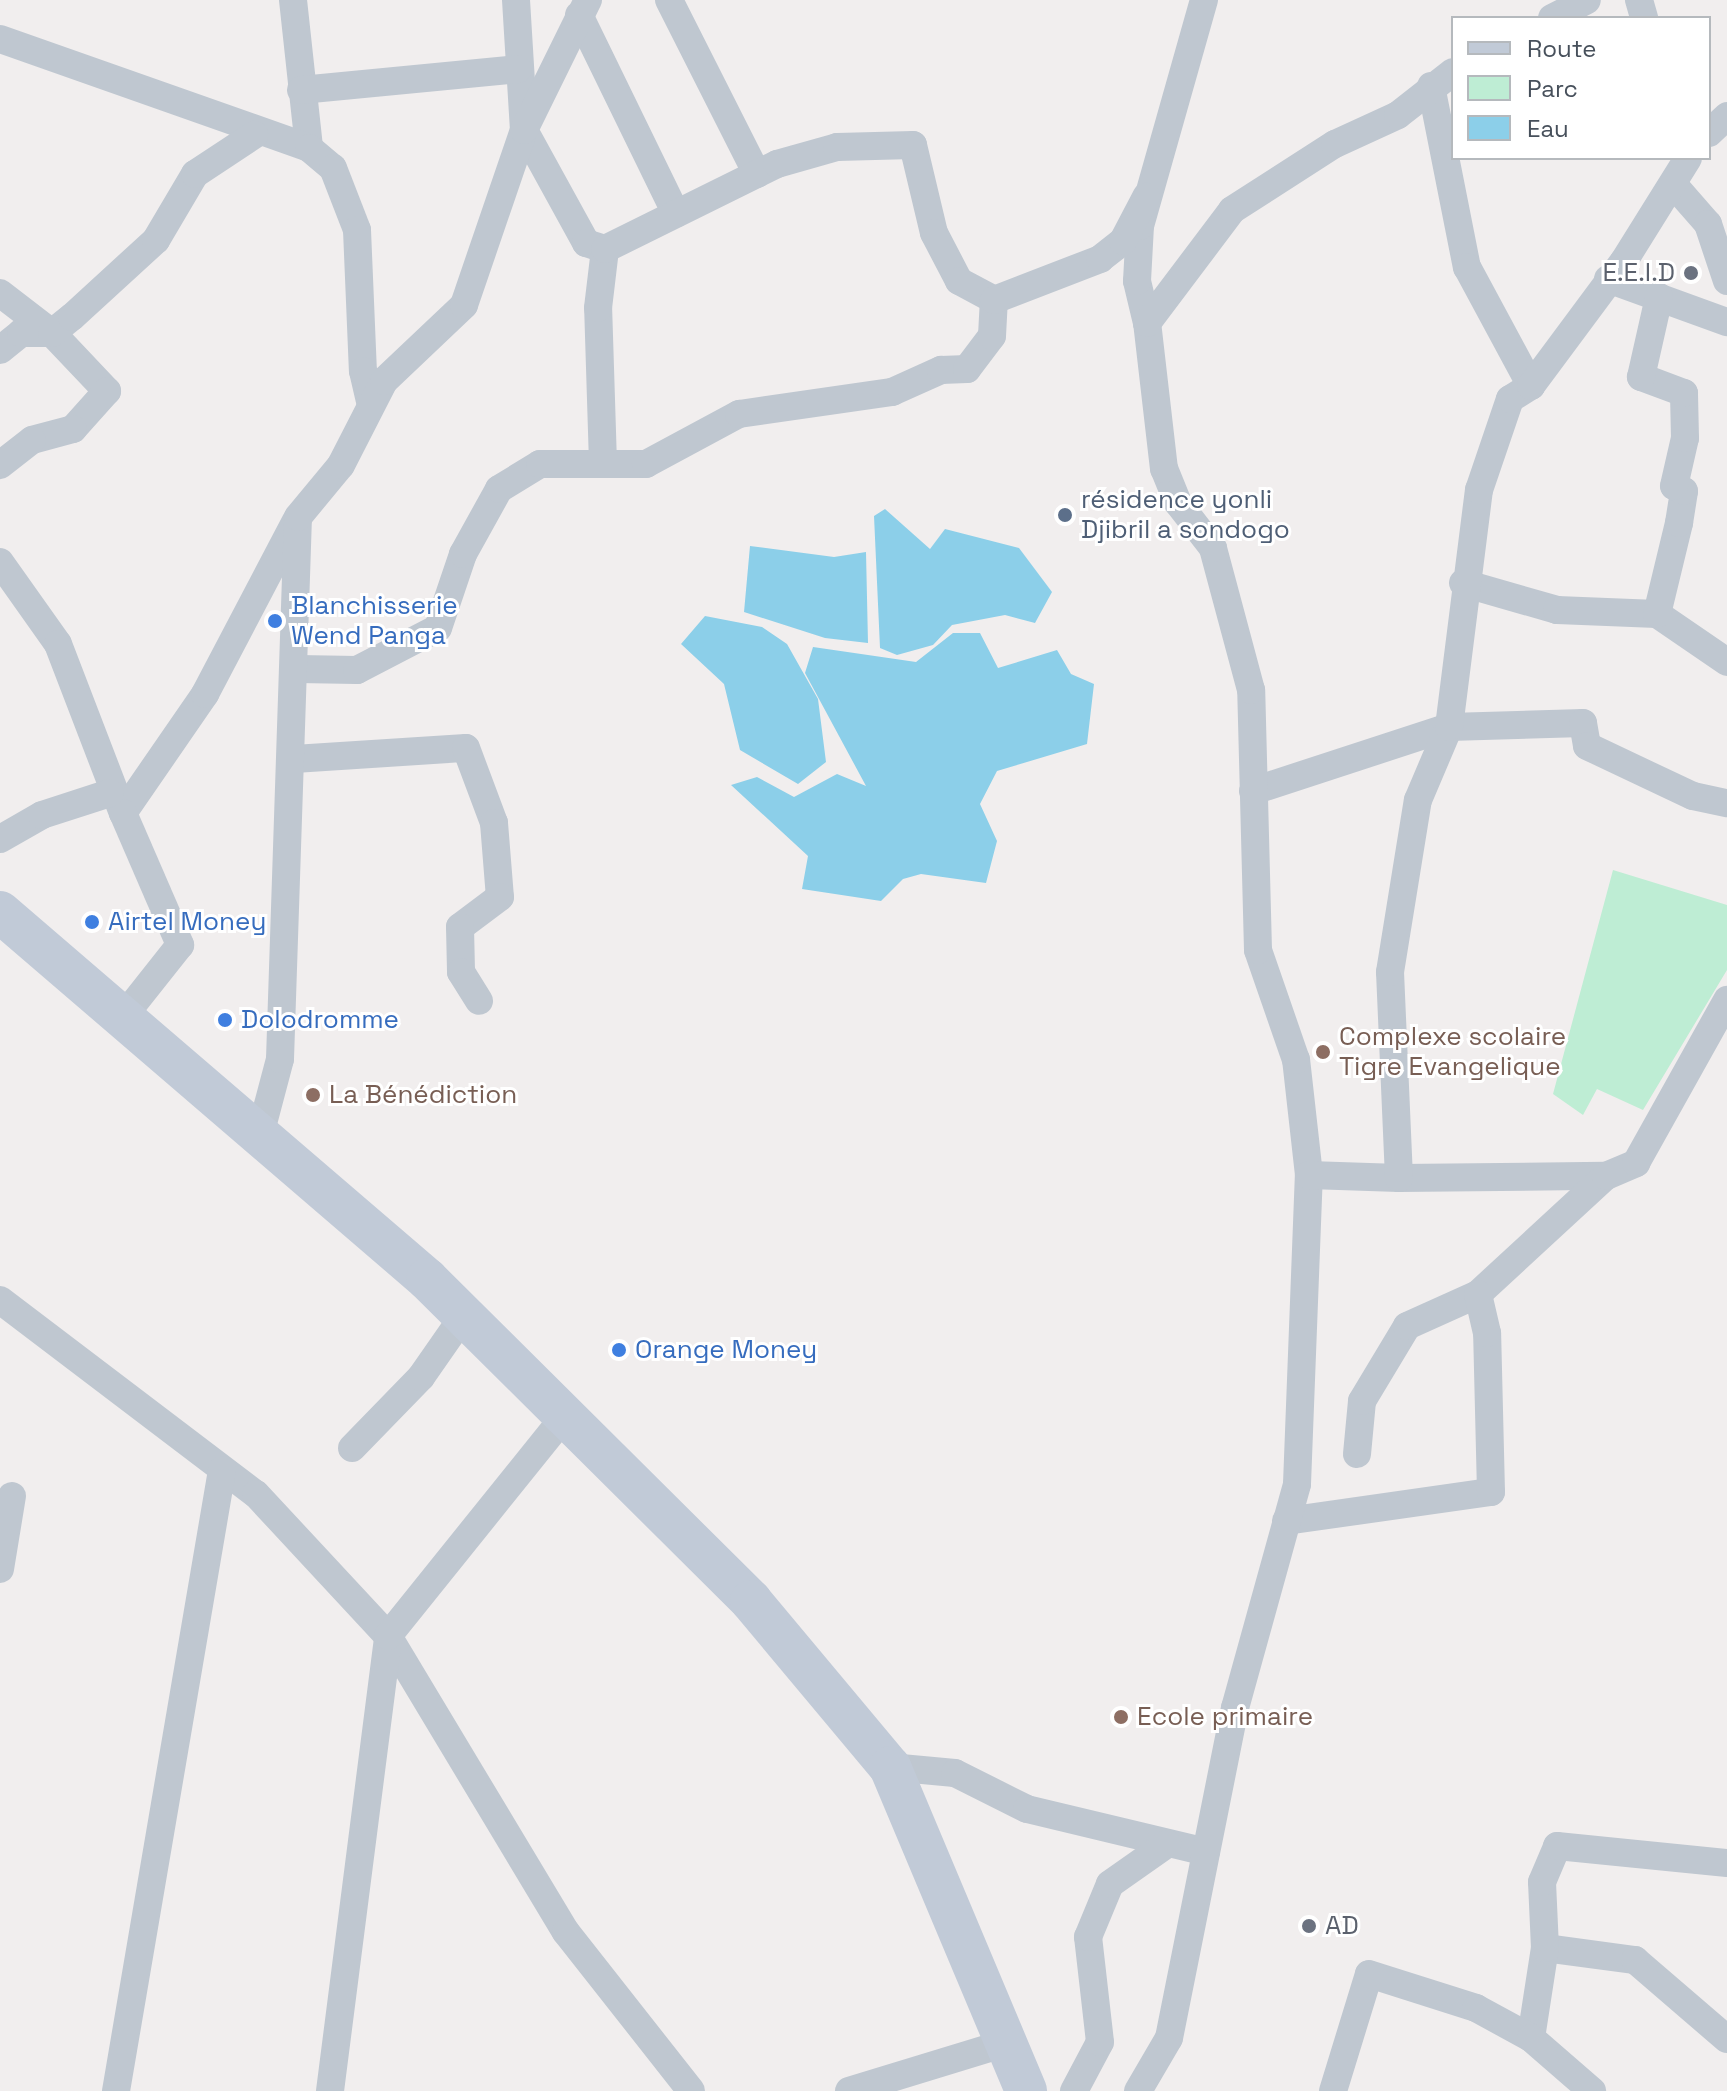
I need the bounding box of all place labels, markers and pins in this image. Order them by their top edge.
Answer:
place label: E.E.I.D [1602,257,1675,289]
marker: E.E.I.D [1682,264,1700,282]
place label: résidence yonli Djibril a sondogo [1081,484,1290,546]
marker: résidence yonli Djibril a sondogo [1056,506,1074,524]
place label: Blanchisserie Wend Panga [291,590,458,652]
marker: Blanchisserie Wend Panga [266,612,284,630]
place label: Airtel Money [108,906,266,938]
marker: Airtel Money [83,913,101,931]
place label: Dolodromme [241,1004,399,1036]
marker: Dolodromme [216,1011,234,1029]
place label: Complexe scolaire Tigre Evangelique [1339,1021,1566,1082]
marker: Complexe scolaire Tigre Evangelique [1314,1043,1332,1061]
place label: La Bénédiction [329,1079,517,1111]
marker: La Bénédiction [304,1086,322,1104]
place label: Orange Money [635,1334,817,1366]
marker: Orange Money [610,1341,628,1359]
place label: Ecole primaire [1137,1701,1313,1733]
marker: Ecole primaire [1112,1708,1130,1726]
place label: AD [1325,1910,1359,1942]
marker: AD [1300,1917,1318,1935]

